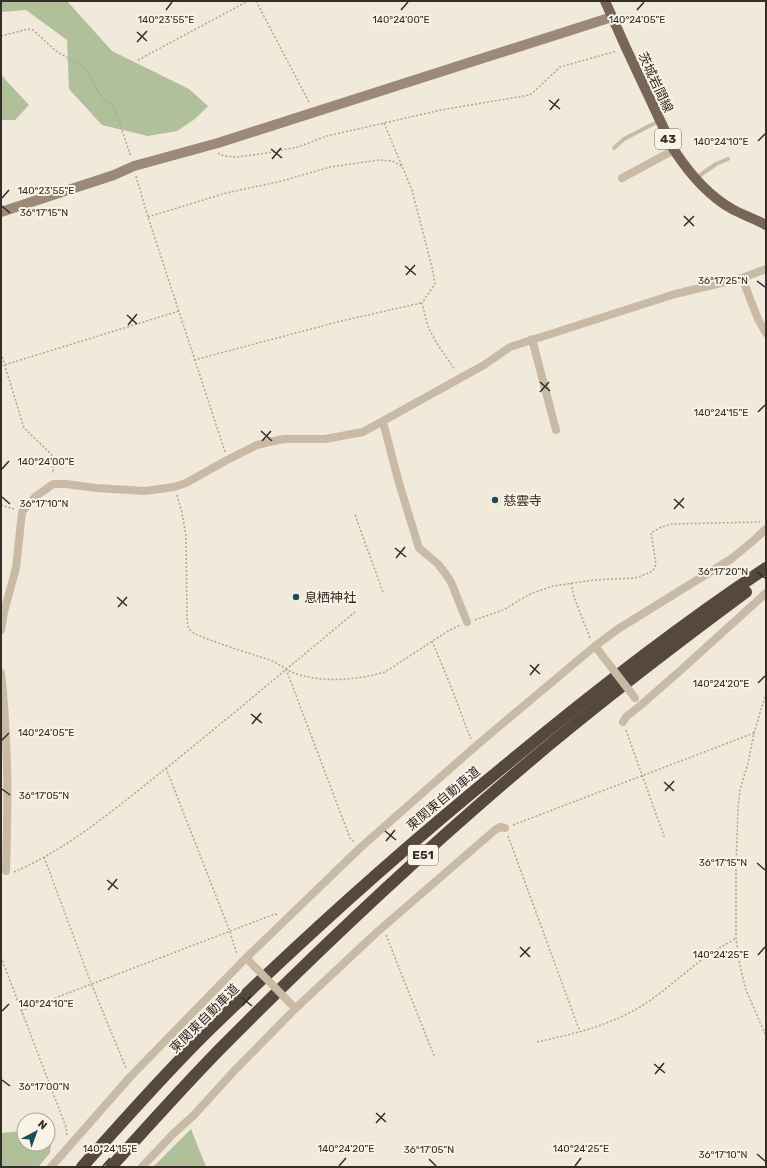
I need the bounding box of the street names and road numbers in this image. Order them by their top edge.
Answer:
street label: 茨城岩間線 [635,50,676,115]
road number: 43 [655,129,681,149]
street label: 東関東自動車道 [404,763,483,833]
road number: E51 [408,845,438,865]
street label: 東関東自動車道 [167,981,242,1056]

